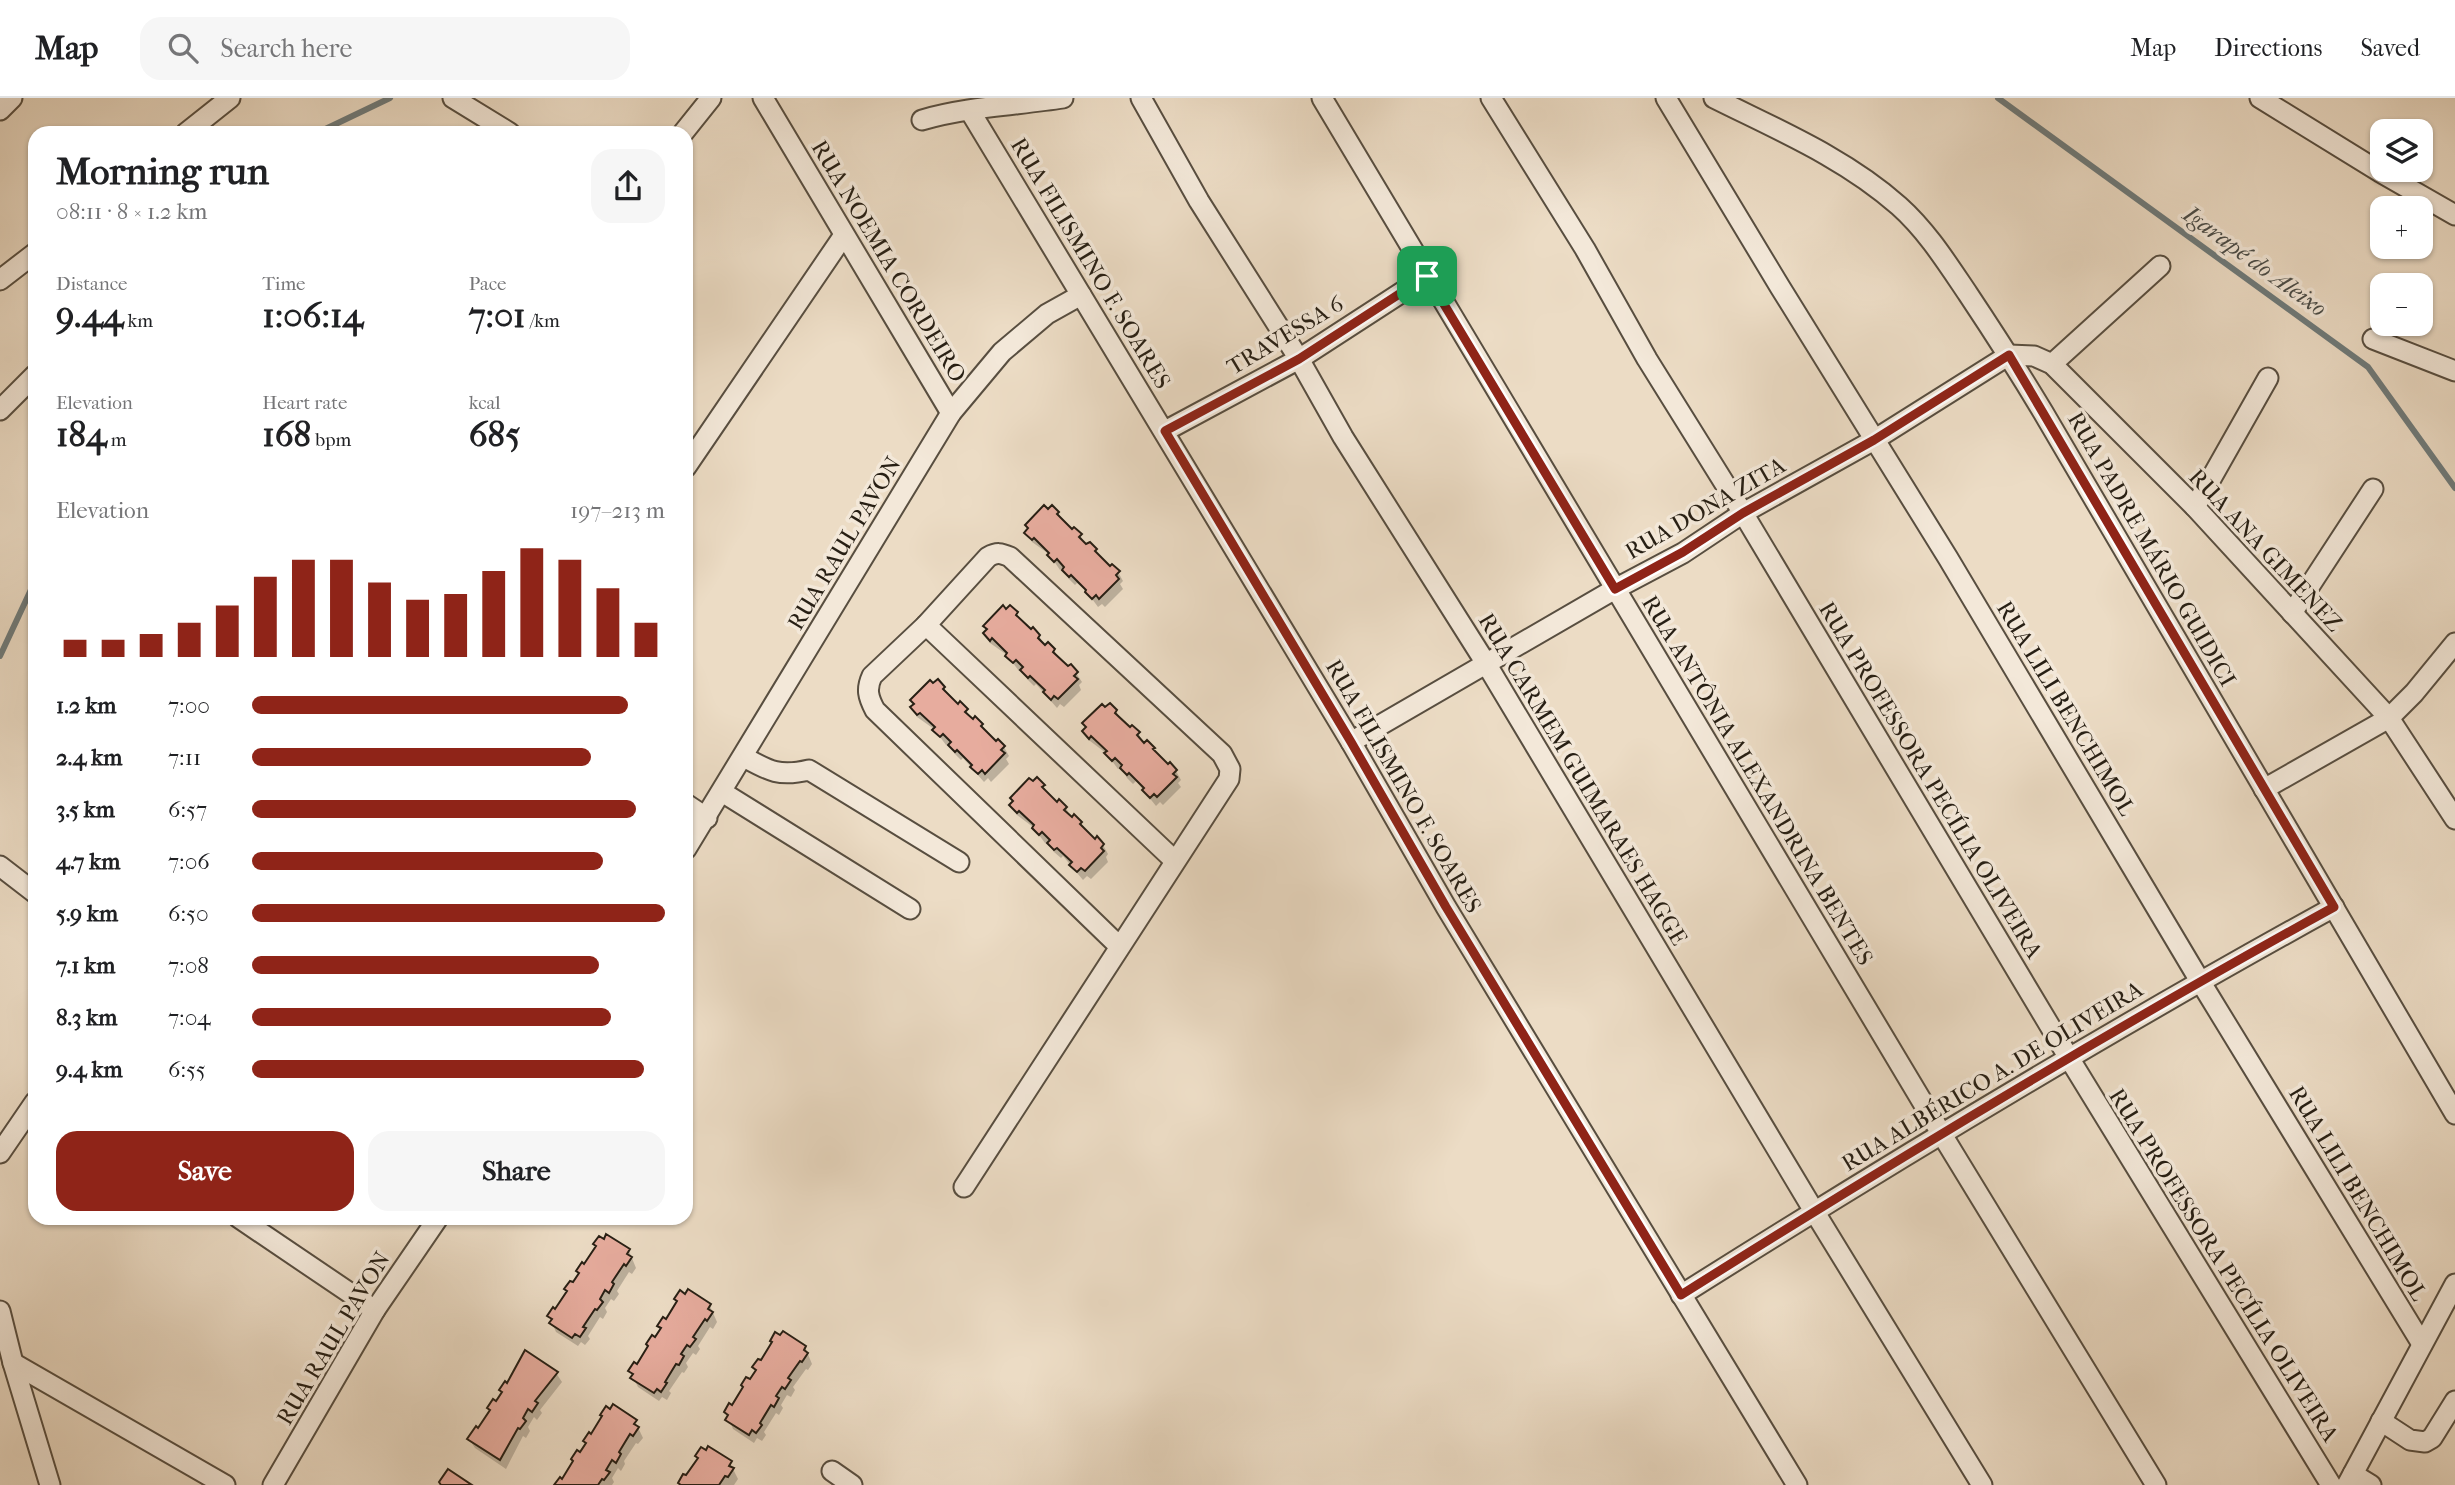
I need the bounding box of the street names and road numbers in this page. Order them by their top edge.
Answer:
street label: RUA FILISMINO F. SOARES [1005,133,1176,394]
street label: RUA NOEMIA CORDEIRO [806,135,972,387]
street label: TRAVESSA 6 [1222,290,1349,381]
street label: RUA PADRE MÁRIO GUIDICI [2062,407,2241,691]
street label: RUA DONA ZITA [1620,451,1791,565]
street label: RUA RAUL PAVON [782,452,907,635]
street label: RUA ANA GIMENEZ [2183,463,2348,638]
street label: RUA ANTÔNIA ALEXANDRINA BENTES [1636,590,1880,970]
street label: RUA LILI BENCHIMOL [1991,596,2140,821]
street label: RUA PROFESSORA PECÍLIA OLIVEIRA [1813,597,2049,964]
street label: RUA CARMEM GUIMARAES HAGGE [1473,608,1693,950]
street label: RUA FILISMINO F. SOARES [1320,655,1487,918]
street label: RUA ALBÉRICO A. DE OLIVEIRA [1837,975,2149,1177]
street label: RUA LILI BENCHIMOL [2283,1081,2432,1306]
street label: RUA PROFESSORA PECÍLIA OLIVEIRA [2103,1084,2345,1448]
street label: RUA RAUL PAVON [271,1247,396,1430]

